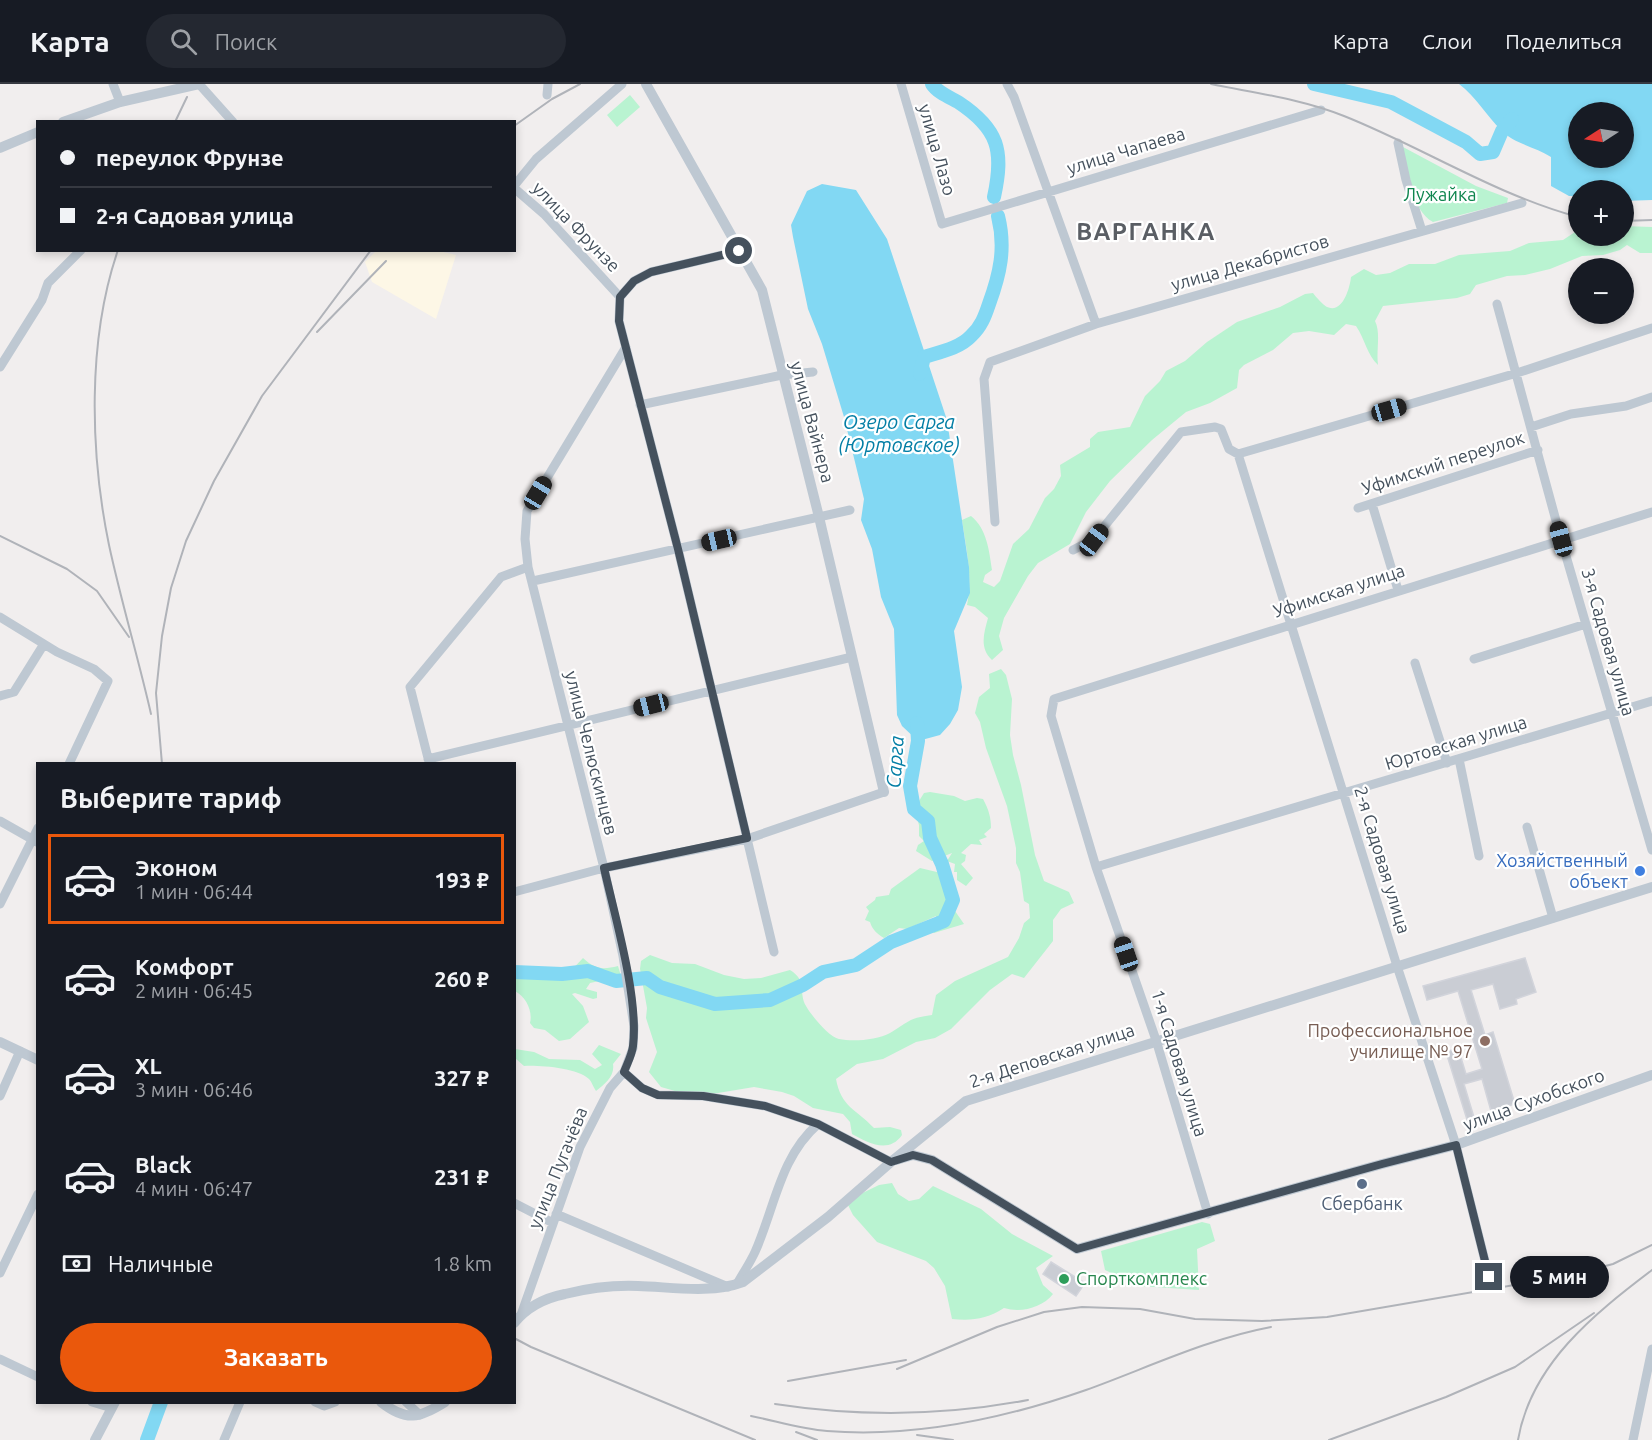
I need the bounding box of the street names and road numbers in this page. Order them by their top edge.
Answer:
street label: улица Лазо [915,102,961,198]
street label: улица Чапаева [1064,123,1187,178]
street label: улица Фрунзе [529,177,625,275]
street label: улица Декабристов [1169,230,1331,294]
street label: улица Вайнера [787,359,839,485]
street label: Уфимский переулок [1359,426,1526,498]
street label: Уфимская улица [1270,559,1407,621]
street label: 3-я Садовая улица [1578,566,1640,718]
street label: улица Челюскинцев [562,669,622,837]
street label: Юртовская улица [1382,711,1529,773]
street label: 2-я Садовая улица [1351,784,1415,936]
street label: 1-я Садовая улица [1148,987,1212,1139]
street label: 2-я Деповская улица [967,1019,1137,1091]
street label: улица Сухобского [1460,1064,1607,1134]
street label: улица Пугачёва [524,1104,591,1231]

